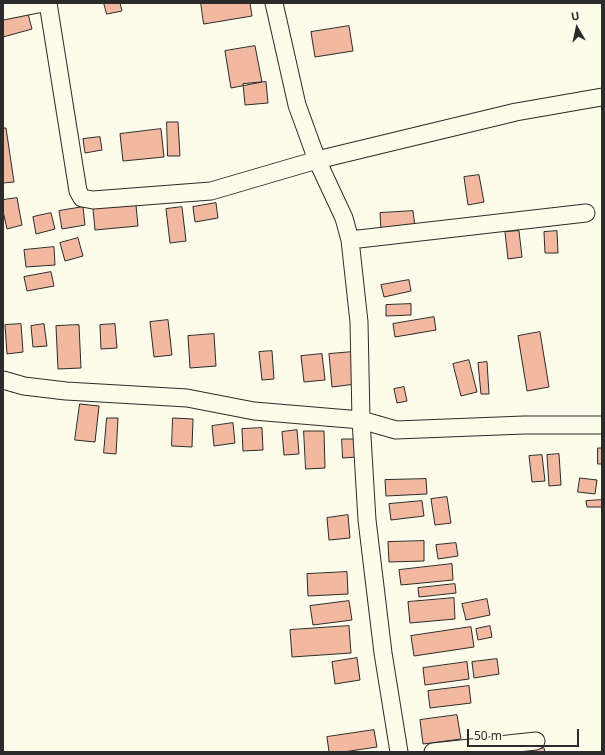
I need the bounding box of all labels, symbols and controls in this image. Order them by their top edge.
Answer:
north arrow [557,8,597,48]
text: U [570,8,580,24]
scale bar [469,721,581,747]
text: 50 m [474,727,502,744]

